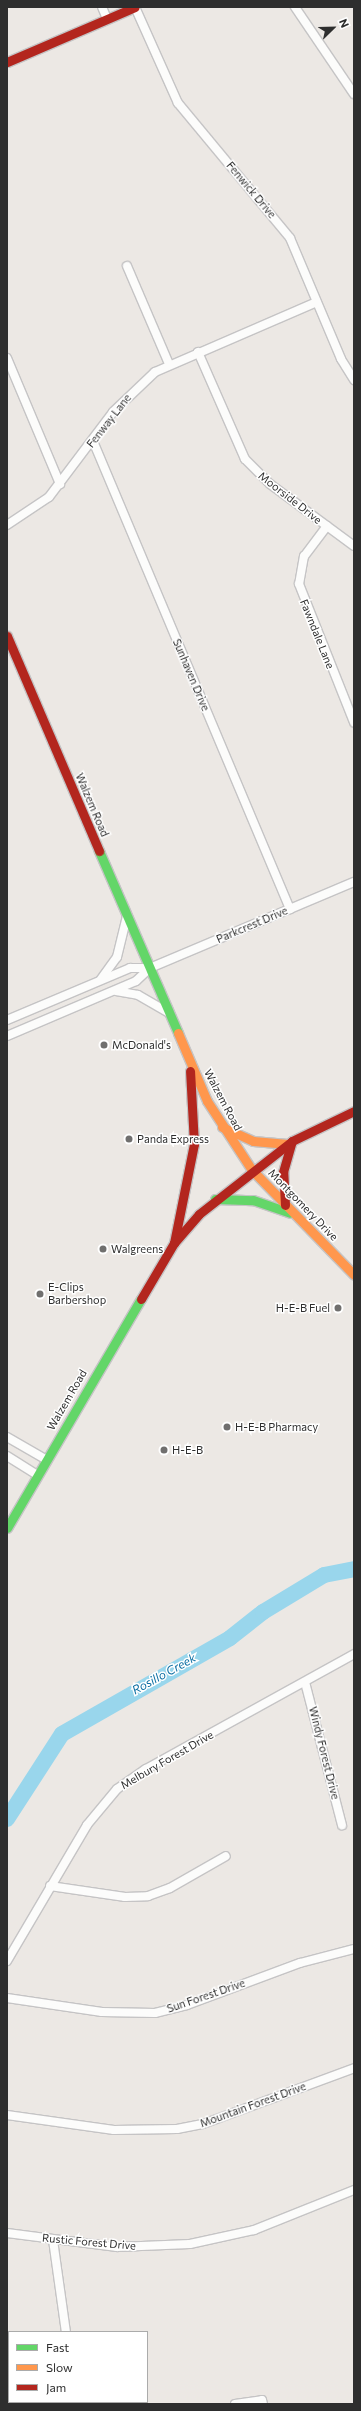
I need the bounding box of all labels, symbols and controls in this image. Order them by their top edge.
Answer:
north arrow [313,8,353,48]
text: N [337,17,352,29]
street label: Fenwick Drive [224,159,278,221]
street label: Fenway Lane [84,392,134,450]
street label: Moorside Drive [256,469,324,527]
street label: Fawndale Lane [297,597,337,671]
street label: Sunhaven Drive [170,637,212,713]
street label: Walzem Road [73,771,111,839]
street label: Parkcrest Drive [214,904,290,946]
place label: McDonald's [112,1038,171,1052]
marker: McDonald's [99,1040,109,1050]
street label: Walzem Road [201,1067,245,1133]
place label: Panda Express [137,1132,209,1146]
marker: Panda Express [124,1134,134,1144]
street label: Montgomery Drive [265,1166,341,1244]
place label: Walgreens [111,1242,163,1256]
marker: Walgreens [98,1244,108,1254]
place label: E-Clips Barbershop [48,1281,106,1307]
marker: E-Clips Barbershop [35,1289,45,1299]
place label: H-E-B Fuel [276,1301,330,1315]
marker: H-E-B Fuel [333,1303,343,1313]
street label: Walzem Road [44,1367,90,1433]
place label: H-E-B Pharmacy [235,1420,318,1434]
marker: H-E-B Pharmacy [222,1422,232,1432]
place label: H-E-B [172,1443,203,1457]
marker: H-E-B [159,1445,169,1455]
water label: Rosillo Creek [130,1651,198,1697]
street label: Windy Forest Drive [306,1705,342,1801]
street label: Melbury Forest Drive [118,1728,216,1792]
street label: Sun Forest Drive [165,1976,247,2016]
street label: Mountain Forest Drive [198,2080,308,2130]
street label: Rustic Forest Drive [42,2231,136,2253]
legend [8,2331,148,2403]
text: Fast [46,2340,69,2354]
text: Slow [46,2360,73,2374]
text: Jam [46,2380,66,2394]

